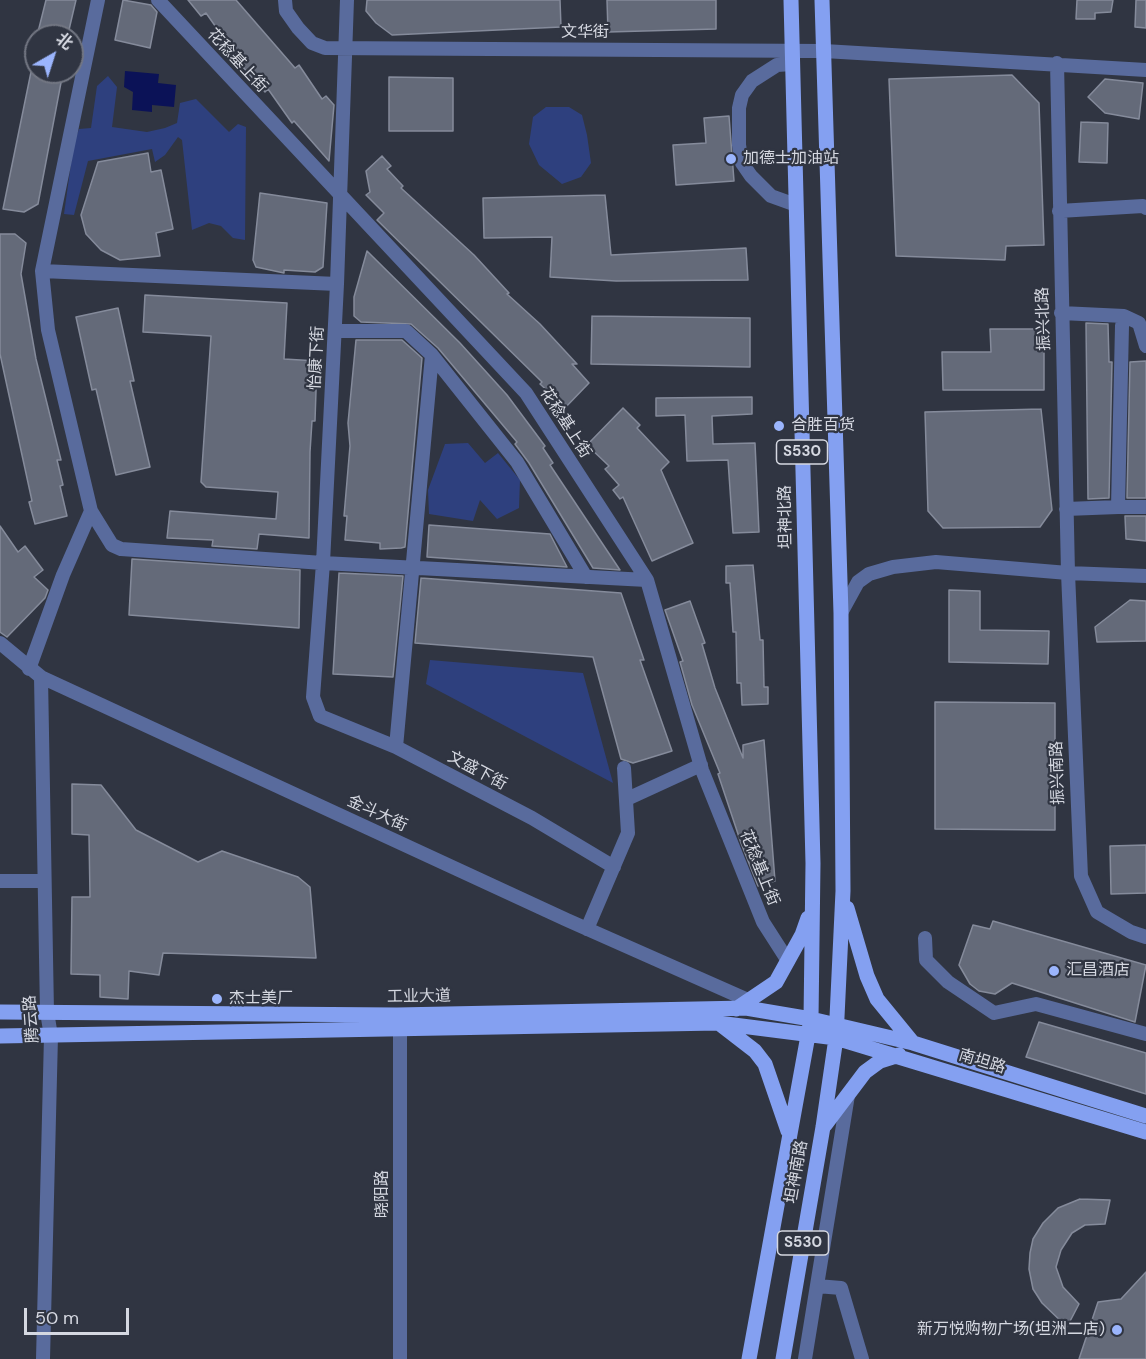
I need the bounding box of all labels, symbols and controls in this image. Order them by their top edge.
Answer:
street label: 文华街 [561,23,609,43]
north arrow [24,24,84,84]
street label: 花稔基上街 [203,25,271,97]
text: 北 [52,28,77,54]
place label: 加德士加油站 [743,149,839,169]
marker: 加德士加油站 [724,152,738,166]
street label: 振兴北路 [1033,287,1055,351]
street label: 怡康下街 [306,326,328,390]
street label: 花稔基上街 [535,384,595,462]
place label: 合胜百货 [791,416,855,436]
marker: 合胜百货 [772,419,786,433]
road number: S530 [776,440,828,464]
street label: 坦神北路 [776,485,796,549]
street label: 振兴南路 [1047,741,1069,805]
street label: 文盛下街 [444,748,510,794]
street label: 金斗大街 [344,792,410,836]
street label: 花稔基上街 [735,827,783,909]
place label: 汇昌酒店 [1066,961,1130,981]
marker: 汇昌酒店 [1047,964,1061,978]
street label: 工业大道 [387,987,451,1007]
place label: 杰士美厂 [229,989,293,1009]
marker: 杰士美厂 [210,992,224,1006]
street label: 腾云路 [21,994,43,1044]
street label: 南坦路 [956,1046,1008,1078]
street label: 坦神南路 [782,1139,812,1205]
street label: 晓阳路 [373,1170,393,1218]
road number: S530 [778,1231,828,1255]
scale bar [27,1296,132,1334]
text: 50 m [35,1306,79,1330]
place label: 新万悦购物广场(坦洲二店) [917,1320,1105,1340]
marker: 新万悦购物广场(坦洲二店) [1110,1323,1124,1337]

